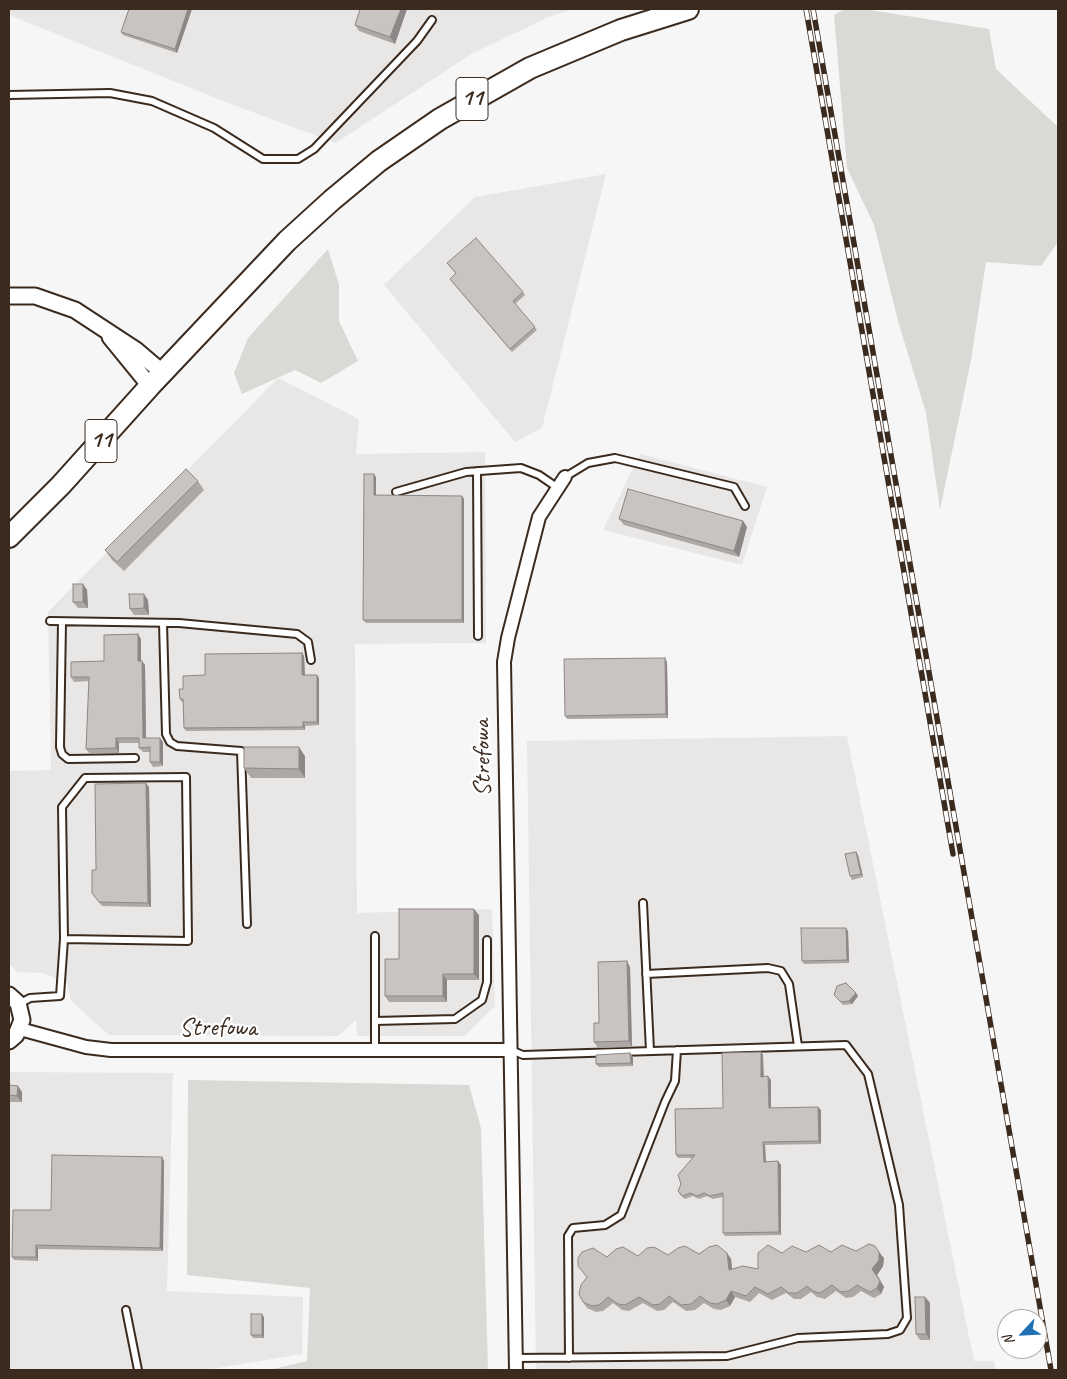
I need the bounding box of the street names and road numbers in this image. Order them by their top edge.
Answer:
road number: 11 [456,78,488,120]
road number: 11 [85,420,117,462]
street label: Strefowa [467,719,499,797]
street label: Strefowa [179,1013,257,1043]

